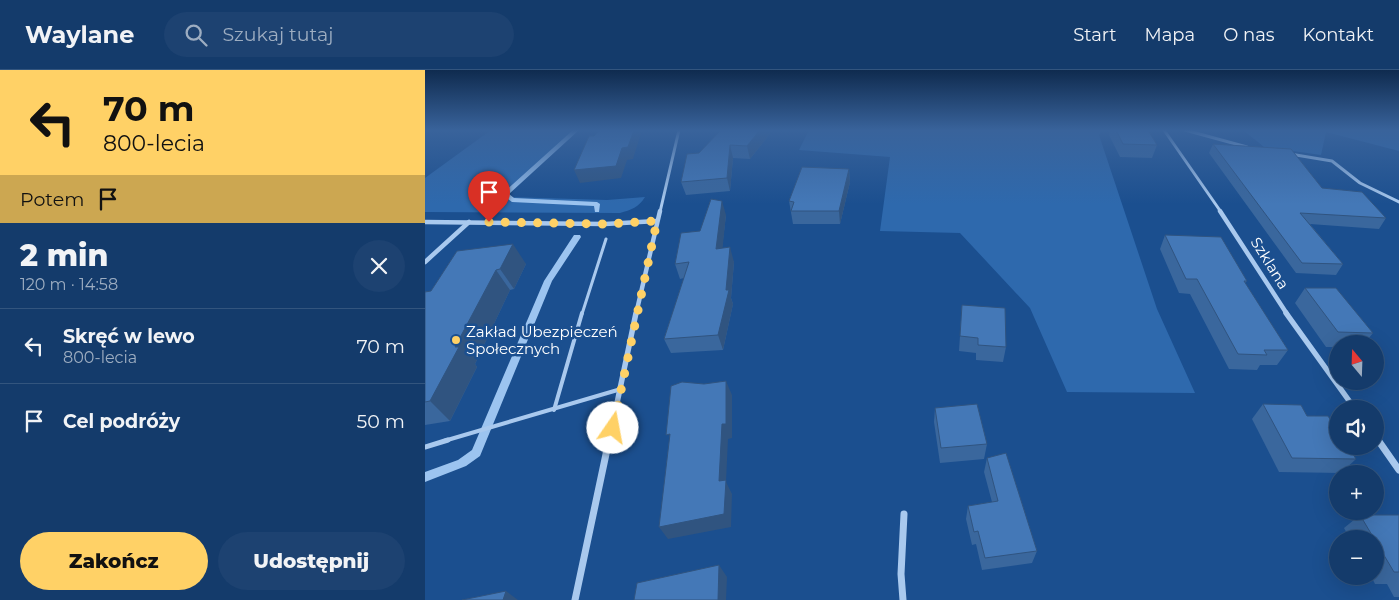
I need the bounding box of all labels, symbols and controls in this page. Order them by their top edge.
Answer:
search box [164,12,514,57]
text: Waylane [25,20,134,49]
icon: search [182,21,210,49]
text: Szukaj tutaj [222,23,333,46]
text: Start [1073,24,1117,46]
text: Mapa [1145,24,1195,46]
text: O nas [1223,24,1275,46]
text: Kontakt [1303,24,1374,46]
text: 70 m [103,87,194,130]
icon: left [20,90,85,155]
text: 800-lecia [103,130,205,157]
pin [468,171,510,222]
icon: arrive [475,178,503,206]
icon: arrive [94,185,122,213]
text: Potem [20,188,84,211]
street label: Szklana [1247,233,1293,293]
text: 2 min [20,237,108,274]
button: close [353,240,405,292]
text: 120 m · 14:58 [20,275,118,294]
place label: Zakład Ubezpieczeń Społecznych [466,322,618,358]
text: Skręć w lewo [63,325,195,348]
icon: left [20,332,48,360]
marker: Zakład Ubezpieczeń Społecznych [450,334,462,346]
text: 70 m [356,335,405,358]
north arrow [1329,335,1384,390]
map controls [1329,335,1384,585]
text: 800-lecia [63,348,137,367]
button: sound [1329,400,1384,455]
position arrow [586,401,638,453]
icon: arrive [20,407,48,435]
text: Cel podróży [63,410,180,433]
text: 50 m [357,410,405,433]
button: + [1329,465,1384,520]
button: − [1329,530,1384,585]
button: Zakończ [20,532,208,590]
button: Udostępnij [218,532,405,590]

